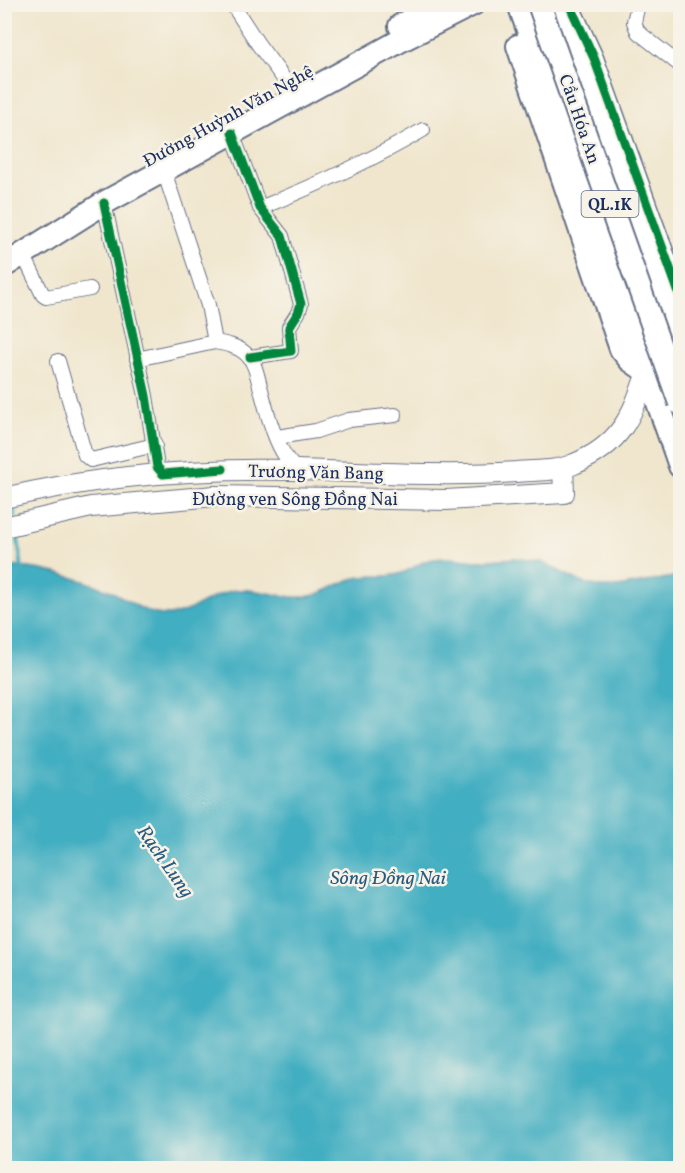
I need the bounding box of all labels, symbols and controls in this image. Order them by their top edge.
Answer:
street label: Đường Huỳnh Văn Nghệ [139,60,318,175]
street label: Cầu Hóa An [552,71,606,168]
road number: QL.1K [582,191,638,217]
street label: Trương Văn Bang [248,460,384,487]
street label: Đường ven Sông Đồng Nai [192,488,398,513]
water label: Rạch Lung [129,820,200,904]
water label: Sông Đồng Nai [330,865,447,893]

